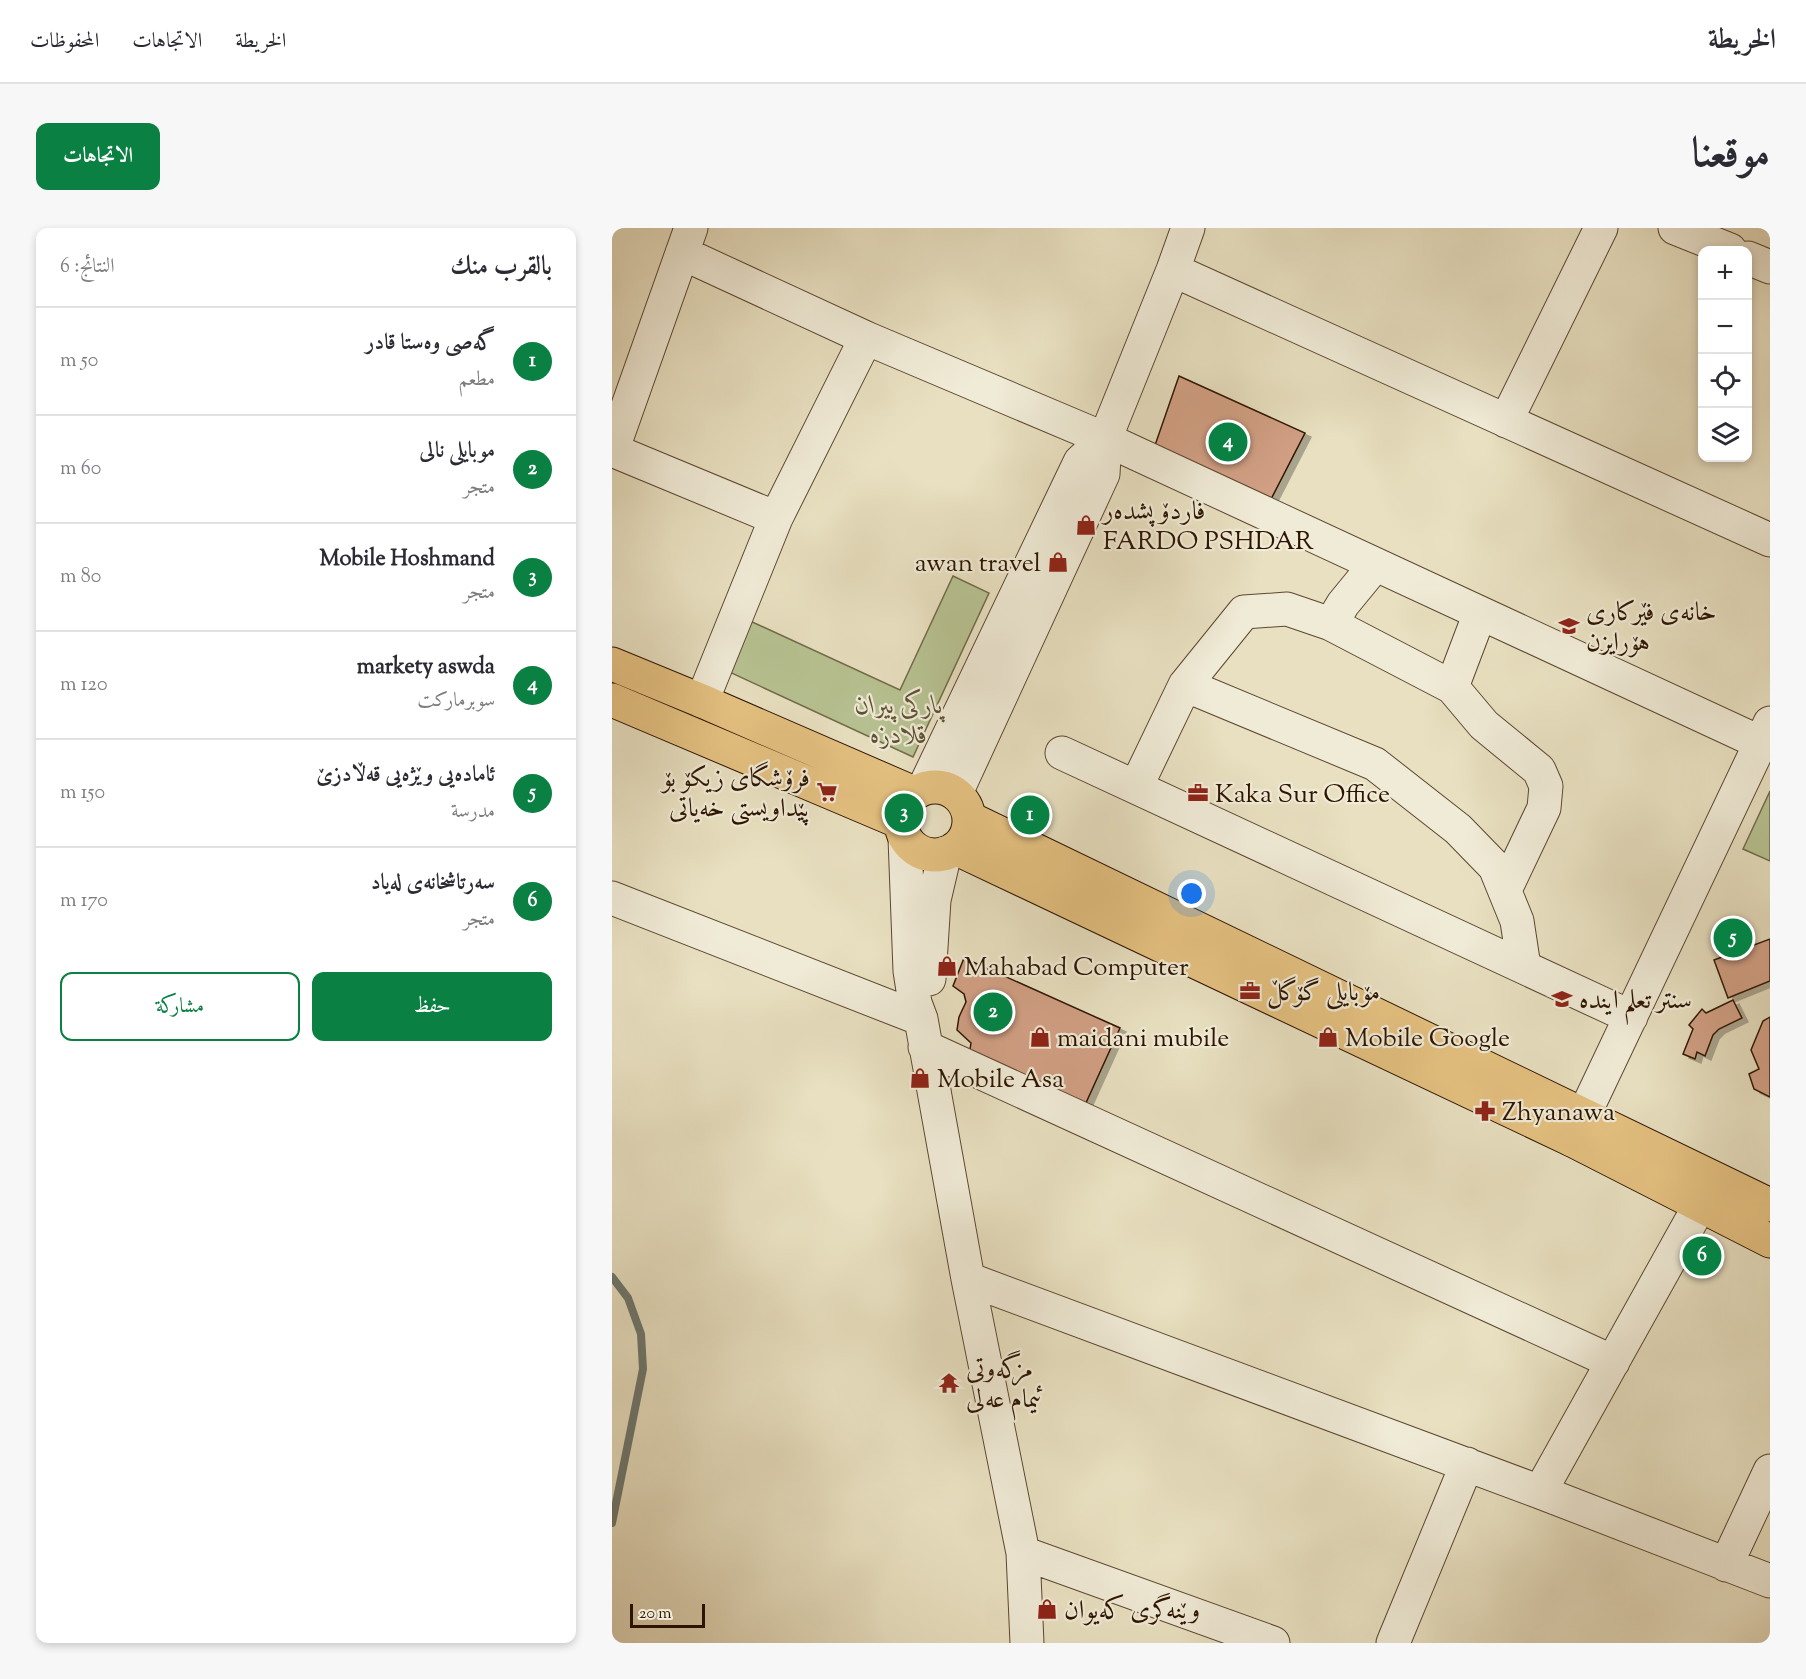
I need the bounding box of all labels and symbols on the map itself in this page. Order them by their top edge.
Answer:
pin: 4 [1208,420,1248,464]
place label: فاردۆ پشدەر FARDO PSHDAR [1100,494,1314,561]
shop icon: فاردۆ پشدەر FARDO PSHDAR [1074,513,1098,537]
place label: awan travel [915,546,1041,583]
shop icon: awan travel [1046,550,1070,574]
place label: خانەی فێرکاری هۆرایزن [1586,595,1716,662]
school or university icon: خانەی فێرکاری هۆرایزن [1557,614,1581,638]
park label: پارکی پیران قلادزه [855,688,945,755]
place label: فرۆشگای زیکۆ بۆ پێداویستی خەیاتی [659,761,810,828]
place label: Kaka Sur Office [1215,777,1390,814]
supermarket icon: فرۆشگای زیکۆ بۆ پێداویستی خەیاتی [815,780,839,804]
office icon: Kaka Sur Office [1186,781,1210,805]
pin: 3 [884,790,924,836]
pin: 1 [1010,792,1050,838]
your location [1177,879,1206,908]
pin: 5 [1714,916,1752,960]
place label: Mahabad Computer [964,950,1189,987]
shop icon: Mahabad Computer [935,954,959,978]
place label: مۆبایلی گۆگڵ [1267,975,1380,1012]
office icon: مۆبایلی گۆگڵ [1238,979,1262,1003]
place label: سنتر تعلم اينده [1579,983,1692,1025]
school or university icon: سنتر تعلم اينده [1550,987,1574,1011]
pin: 2 [974,990,1012,1034]
place label: maidani mubile [1057,1021,1229,1058]
place label: Mobile Google [1345,1021,1510,1058]
shop icon: maidani mubile [1028,1025,1052,1049]
shop icon: Mobile Google [1316,1025,1340,1049]
place label: Mobile Asa [937,1062,1064,1099]
shop icon: Mobile Asa [908,1066,932,1090]
place label: Zhyanawa [1502,1095,1615,1132]
pharmacy icon: Zhyanawa [1473,1099,1497,1123]
pin: 6 [1682,1234,1722,1278]
place label: مزگەوتی ئیمام عەلی [966,1350,1043,1421]
temple icon: مزگەوتی ئیمام عەلی [937,1371,961,1395]
place label: وێنەگری کەیوان [1064,1592,1200,1630]
shop icon: وێنەگری کەیوان [1035,1597,1059,1621]
scale bar [630,1601,705,1628]

